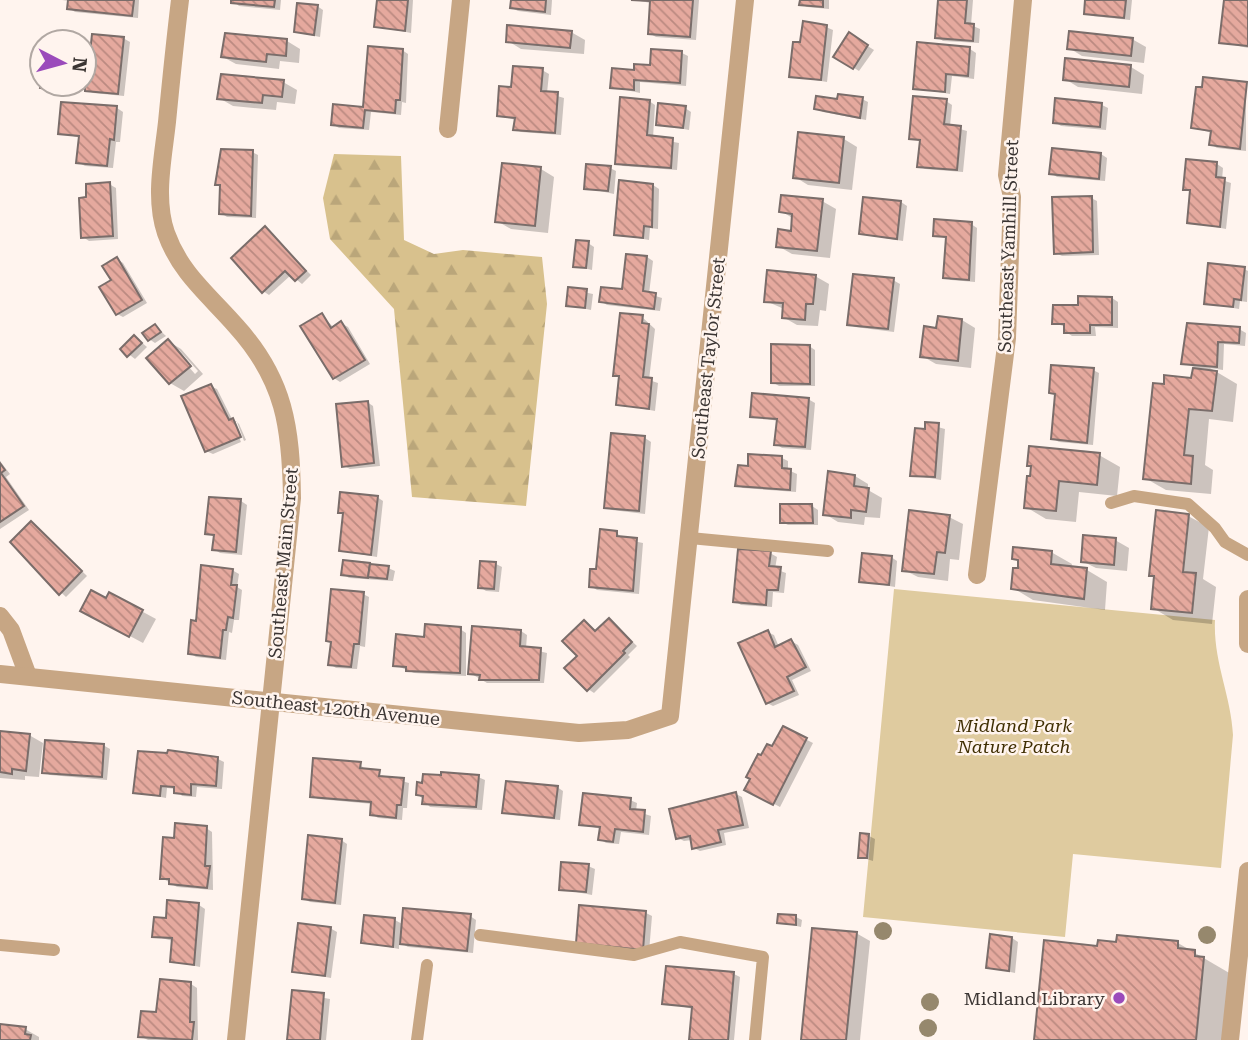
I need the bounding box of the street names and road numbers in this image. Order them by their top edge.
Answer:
street label: Southeast Yamhill Street [994,139,1022,353]
street label: Southeast Taylor Street [687,256,729,460]
street label: Southeast Main Street [264,466,302,659]
street label: Southeast 120th Avenue [231,687,441,729]

